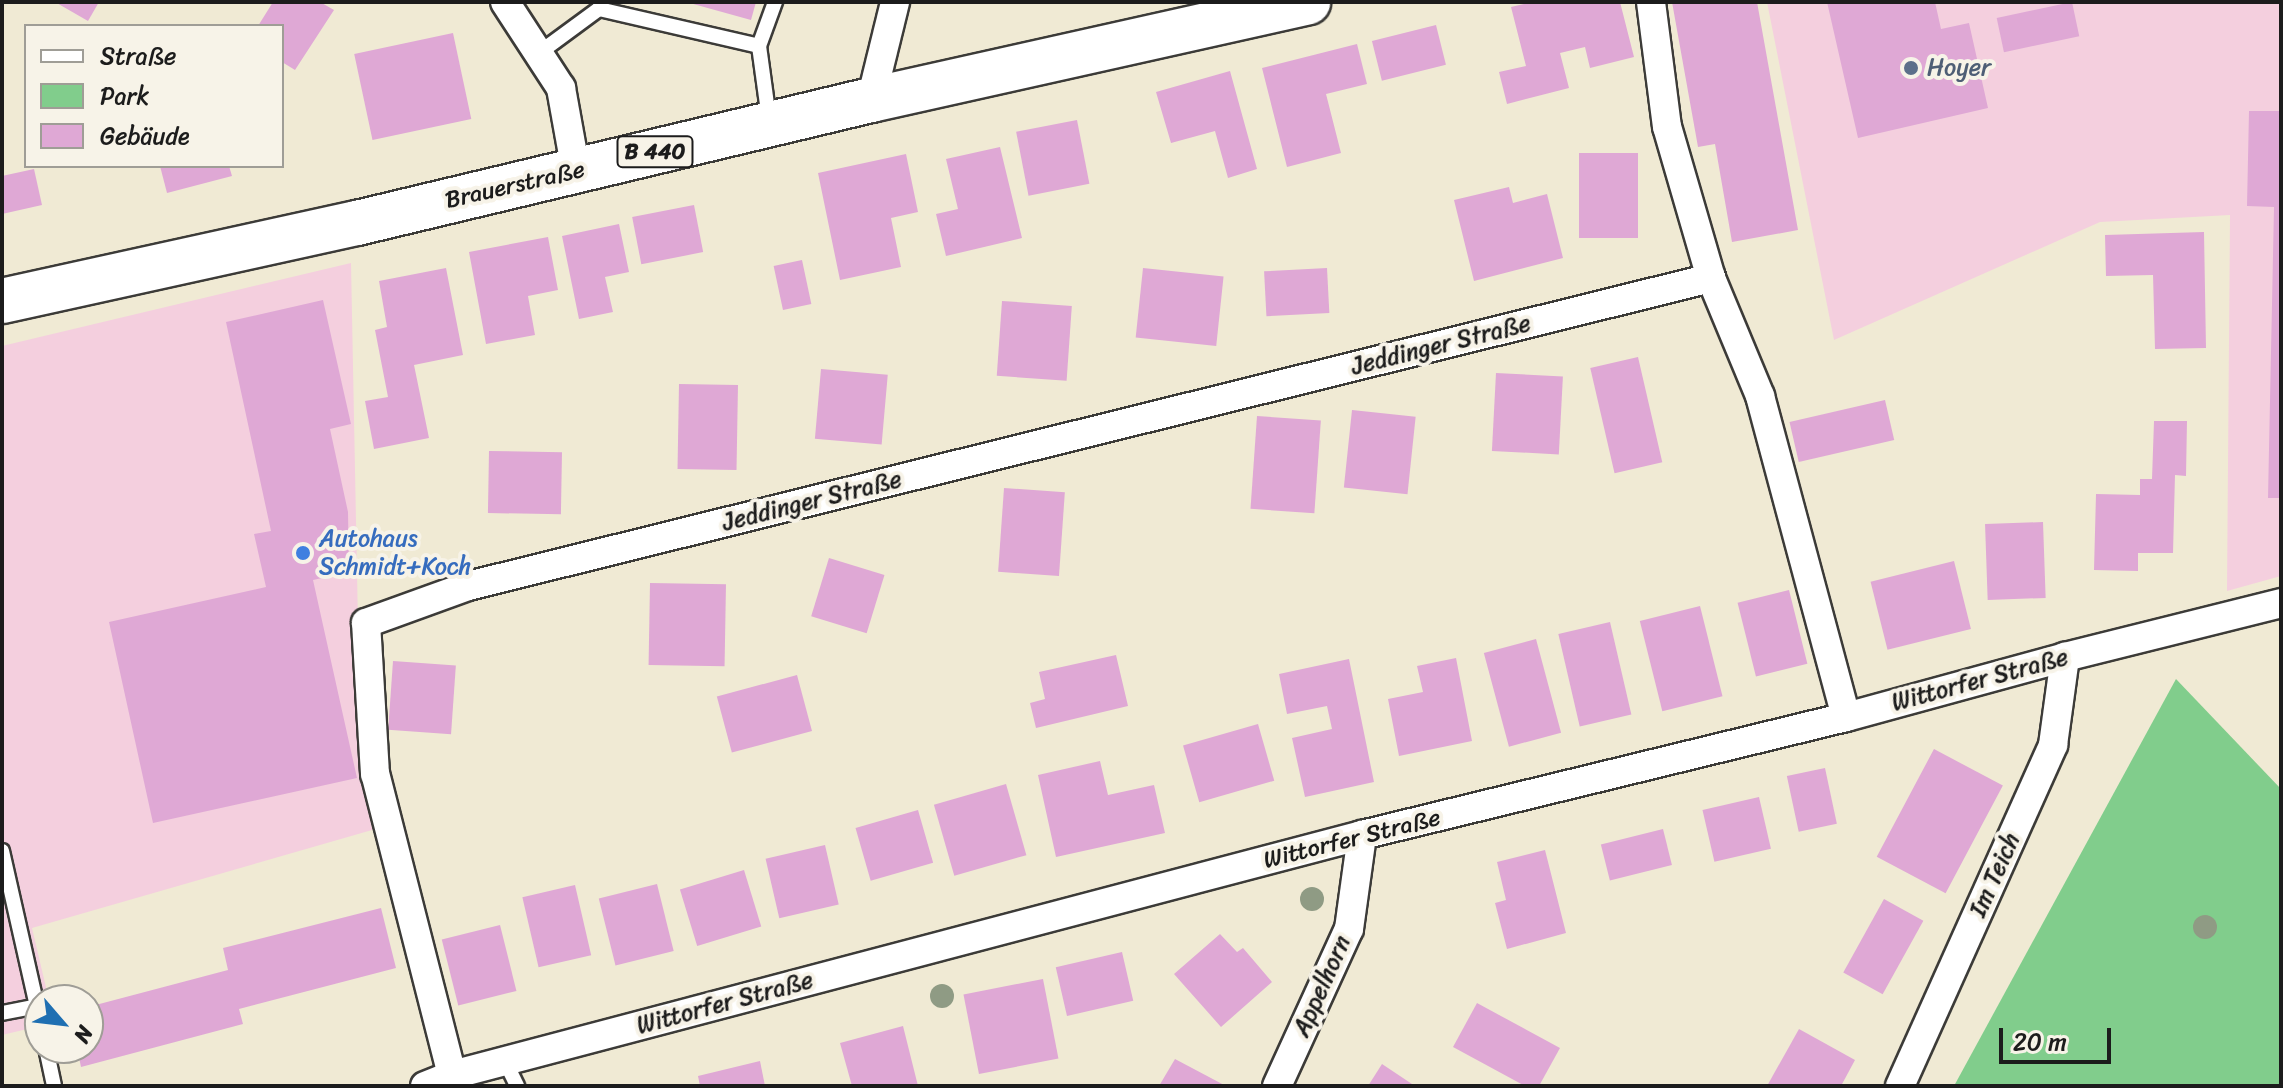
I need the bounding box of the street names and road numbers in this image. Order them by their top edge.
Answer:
road number: B 440 [615,134,695,170]
street label: Brauerstraße [442,155,588,215]
street label: Jeddinger Straße [1348,309,1534,381]
street label: Jeddinger Straße [719,465,905,537]
street label: Wittorfer Straße [1889,643,2071,717]
street label: Wittorfer Straße [1261,803,1443,875]
street label: Im Teich [1964,829,2026,921]
street label: Appelhorn [1287,931,1357,1041]
street label: Wittorfer Straße [634,966,816,1040]

